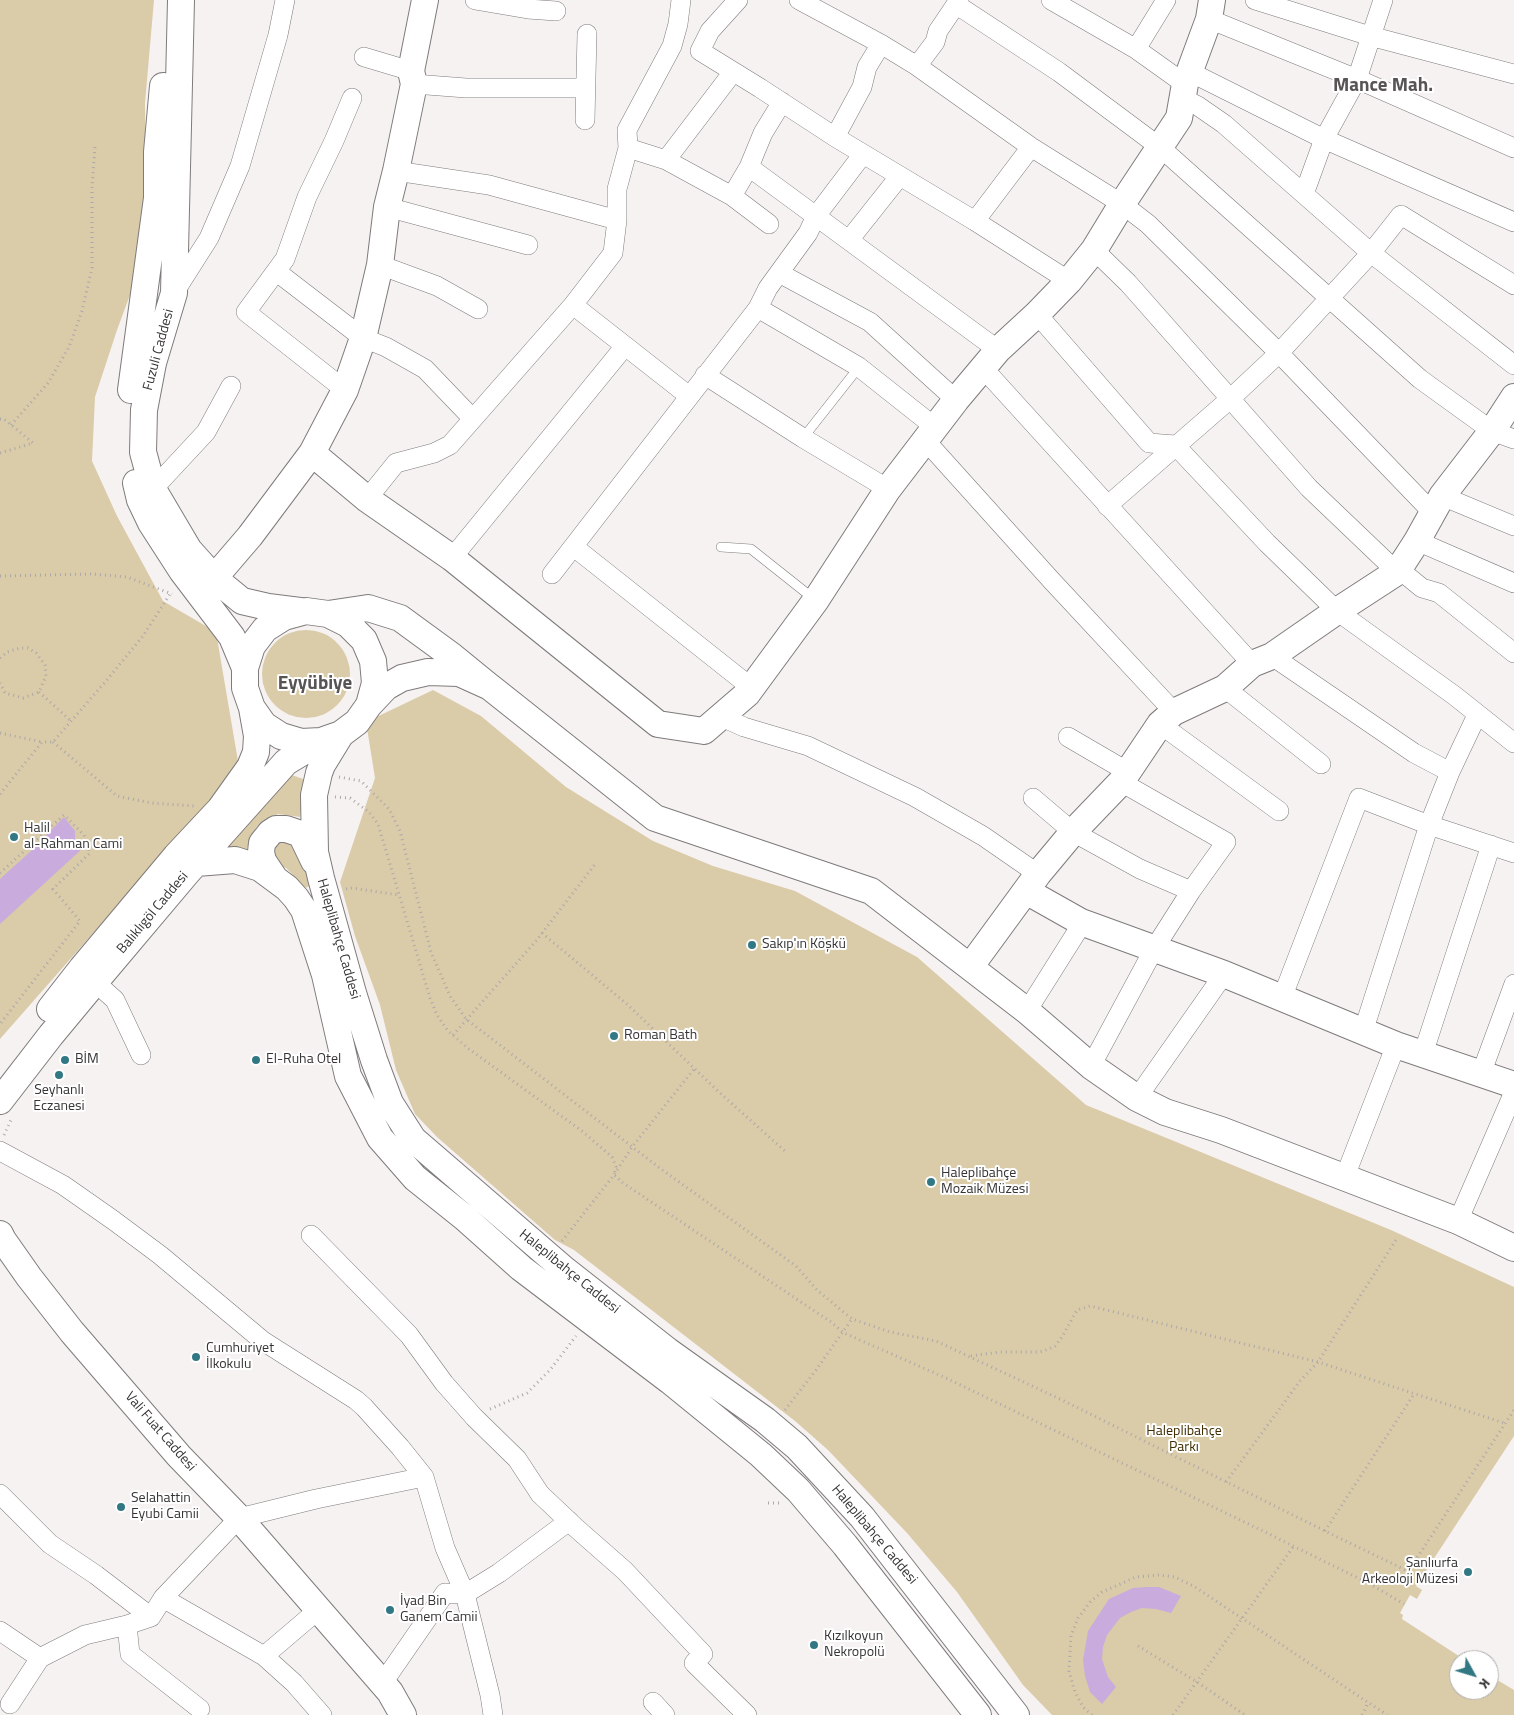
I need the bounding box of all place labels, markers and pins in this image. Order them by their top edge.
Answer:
place label: Halil al-Rahman Cami [24,821,122,854]
marker: Halil al-Rahman Cami [8,831,20,843]
place label: Sakıp'ın Köşkü [762,937,846,953]
marker: Sakıp'ın Köşkü [746,939,758,951]
place label: Roman Bath [624,1028,697,1044]
marker: Roman Bath [608,1030,620,1042]
place label: BİM [75,1052,99,1068]
place label: El-Ruha Otel [266,1052,341,1068]
marker: BİM [59,1054,71,1066]
marker: El-Ruha Otel [250,1054,262,1066]
marker: Seyhanlı Eczanesi [53,1069,65,1081]
place label: Seyhanlı Eczanesi [33,1083,85,1116]
place label: Haleplibahçe Mozaik Müzesi [941,1166,1028,1198]
marker: Haleplibahçe Mozaik Müzesi [925,1176,937,1188]
place label: Cumhuriyet İlkokulu [206,1341,274,1374]
marker: Cumhuriyet İlkokulu [190,1351,202,1363]
place label: Selahattin Eyubi Camii [131,1491,199,1524]
marker: Selahattin Eyubi Camii [115,1501,127,1513]
place label: Şanlıurfa Arkeoloji Müzesi [1362,1556,1458,1588]
marker: Şanlıurfa Arkeoloji Müzesi [1462,1566,1474,1578]
place label: İyad Bin Ganem Camii [400,1594,477,1626]
marker: İyad Bin Ganem Camii [384,1604,396,1616]
place label: Kızılkoyun Nekropolü [824,1629,885,1661]
marker: Kızılkoyun Nekropolü [808,1639,820,1651]

